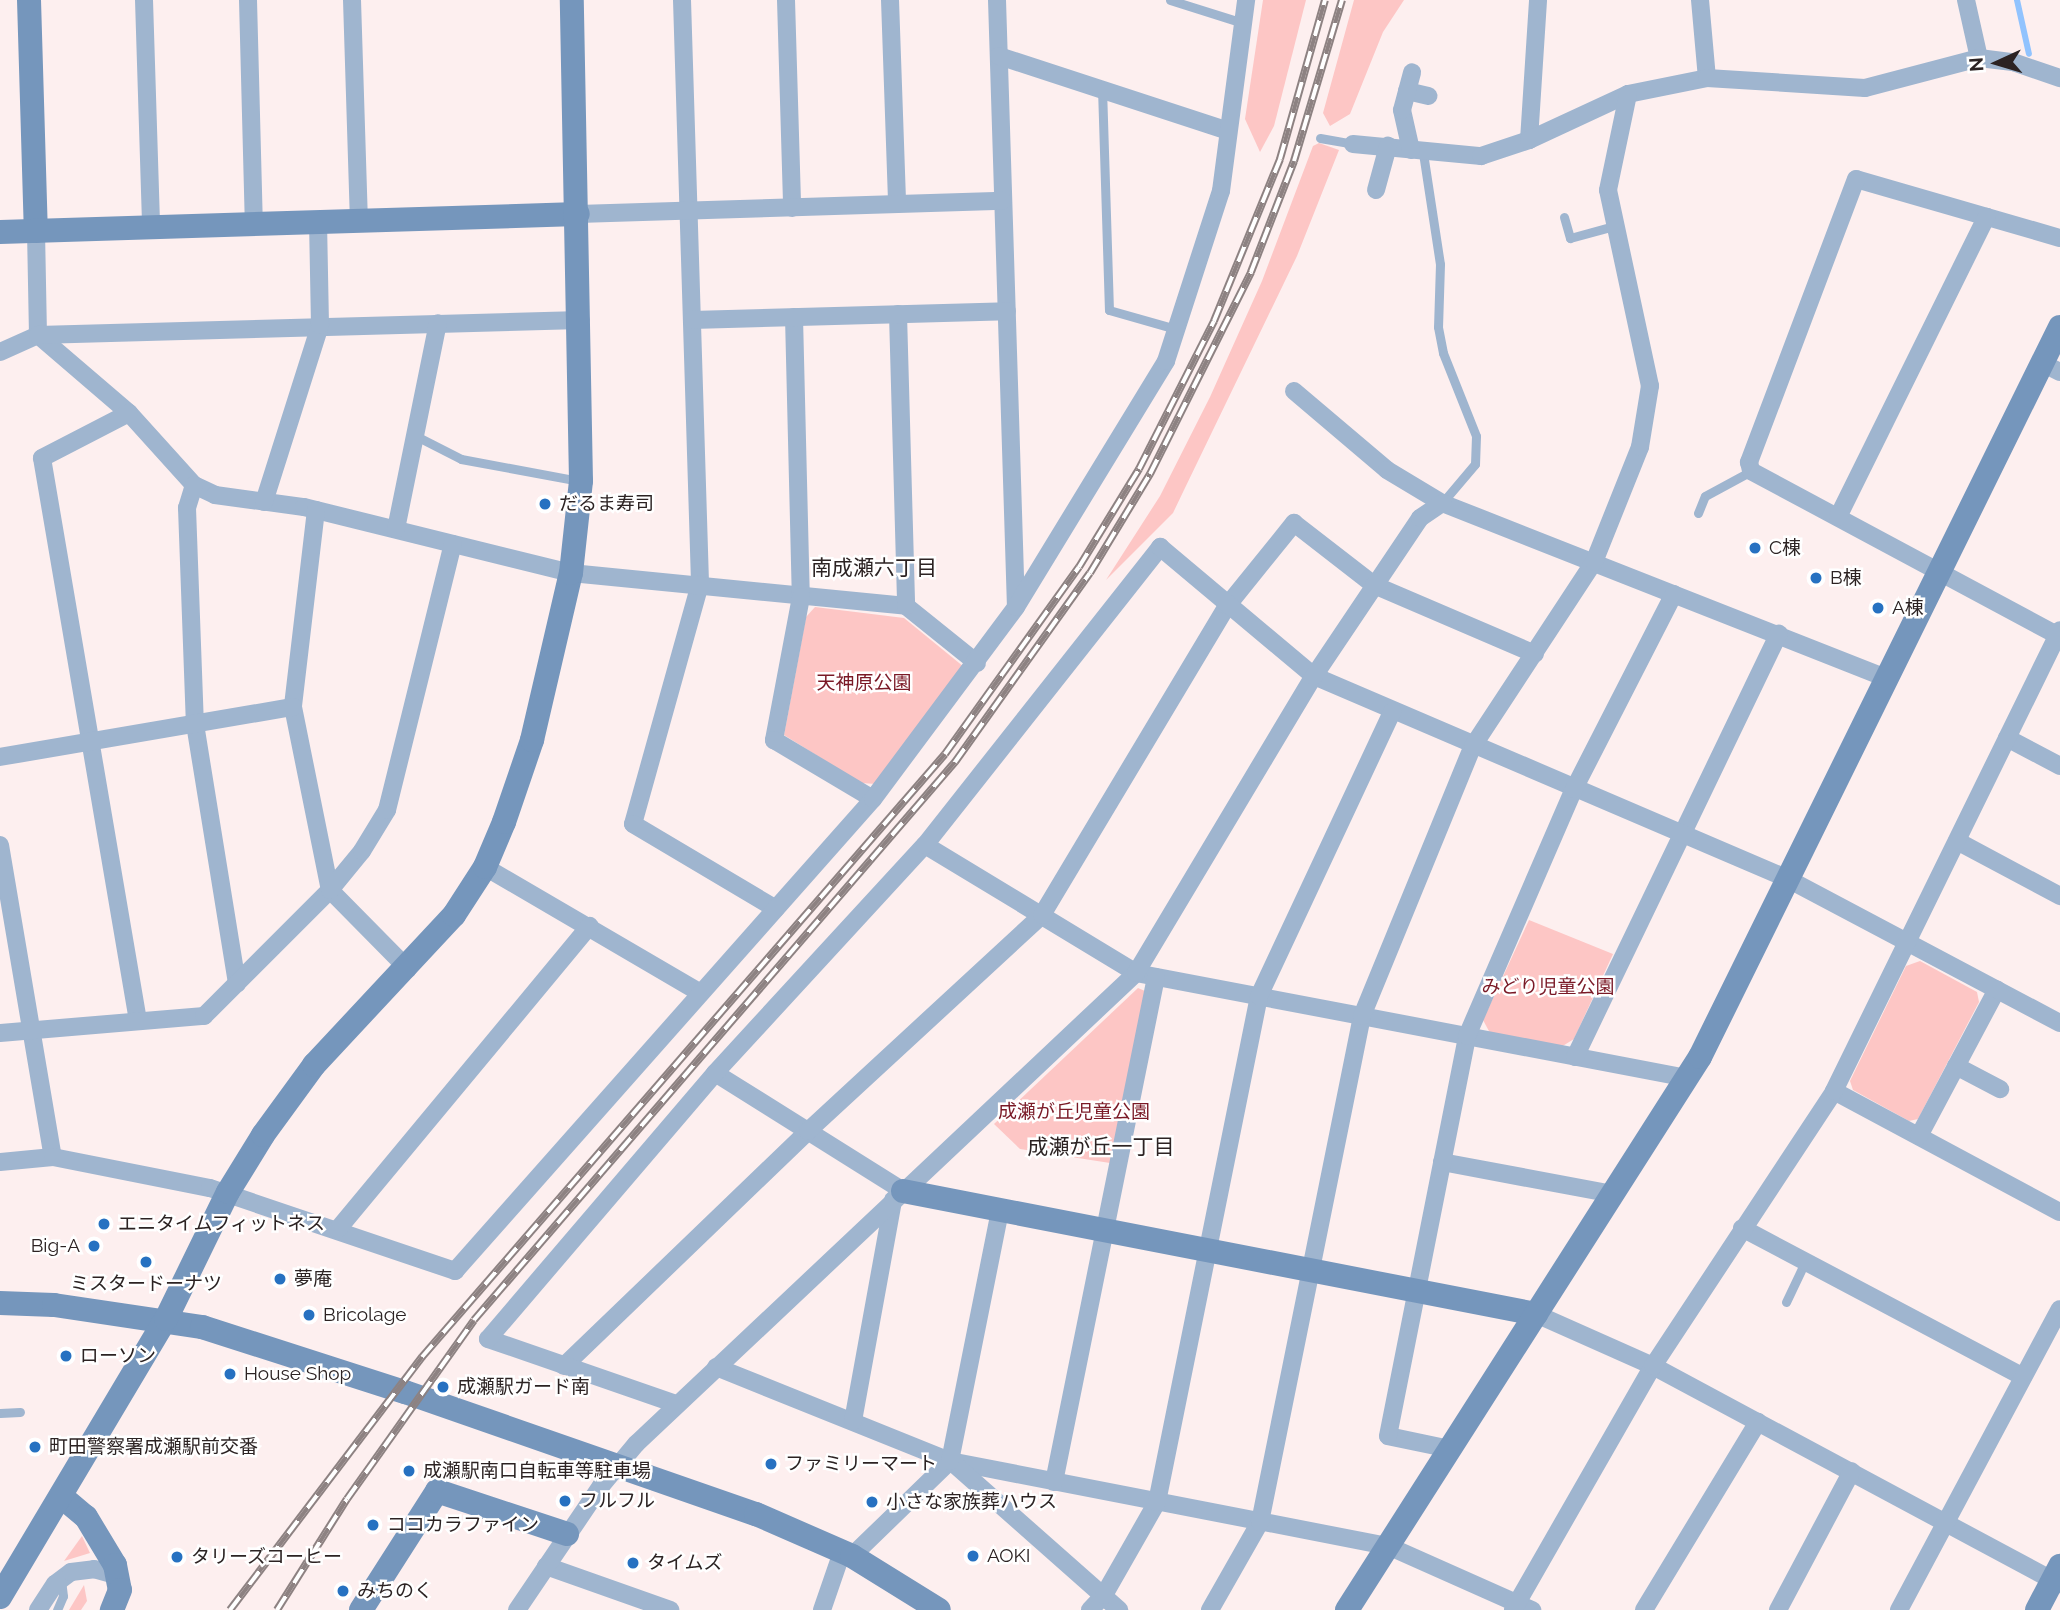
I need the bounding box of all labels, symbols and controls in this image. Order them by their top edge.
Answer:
north arrow [1962,28,2032,98]
text: N [1965,56,1988,72]
place label: だるま寿司 [559,493,654,515]
marker: だるま寿司 [537,496,553,512]
place label: C棟 [1769,537,1801,559]
marker: C棟 [1747,540,1763,556]
district label: 南成瀬六丁目 [811,555,937,581]
place label: B棟 [1830,567,1862,589]
marker: B棟 [1808,570,1824,586]
place label: A棟 [1892,597,1924,619]
marker: A棟 [1870,600,1886,616]
park label: 天神原公園 [817,672,911,694]
park label: みどり児童公園 [1482,976,1614,998]
park label: 成瀬が丘児童公園 [998,1101,1150,1123]
district label: 成瀬が丘一丁目 [1028,1134,1174,1160]
place label: エニタイムフィットネス [118,1213,327,1235]
marker: エニタイムフィットネス [96,1216,112,1232]
place label: Big-A [31,1235,80,1257]
marker: Big-A [86,1238,102,1254]
marker: ミスタードーナツ [138,1254,154,1270]
place label: 夢庵 [294,1268,332,1290]
marker: 夢庵 [272,1271,288,1287]
place label: ミスタードーナツ [70,1273,222,1295]
place label: Bricolage [323,1304,407,1326]
marker: Bricolage [301,1307,317,1323]
place label: ローソン [80,1345,156,1367]
marker: ローソン [58,1348,74,1364]
place label: House Shop [244,1363,351,1385]
marker: House Shop [222,1366,238,1382]
place label: 成瀬駅ガード南 [457,1376,590,1398]
marker: 成瀬駅ガード南 [435,1379,451,1395]
place label: 町田警察署成瀬駅前交番 [49,1436,258,1458]
marker: 町田警察署成瀬駅前交番 [27,1439,43,1455]
place label: ファミリーマート [785,1453,937,1475]
marker: ファミリーマート [763,1456,779,1472]
place label: 成瀬駅南口自転車等駐車場 [423,1460,651,1482]
marker: 成瀬駅南口自転車等駐車場 [401,1463,417,1479]
place label: フルフル [579,1490,655,1512]
place label: 小さな家族葬ハウス [886,1491,1057,1513]
marker: フルフル [557,1493,573,1509]
marker: 小さな家族葬ハウス [864,1494,880,1510]
place label: ココカラファイン [387,1514,539,1536]
marker: ココカラファイン [365,1517,381,1533]
place label: AOKI [987,1545,1031,1567]
place label: タリーズコーヒー [191,1546,343,1568]
marker: AOKI [965,1548,981,1564]
marker: タリーズコーヒー [169,1549,185,1565]
place label: タイムズ [647,1552,723,1574]
marker: タイムズ [625,1555,641,1571]
place label: みちのく [357,1580,433,1602]
marker: みちのく [335,1583,351,1599]

